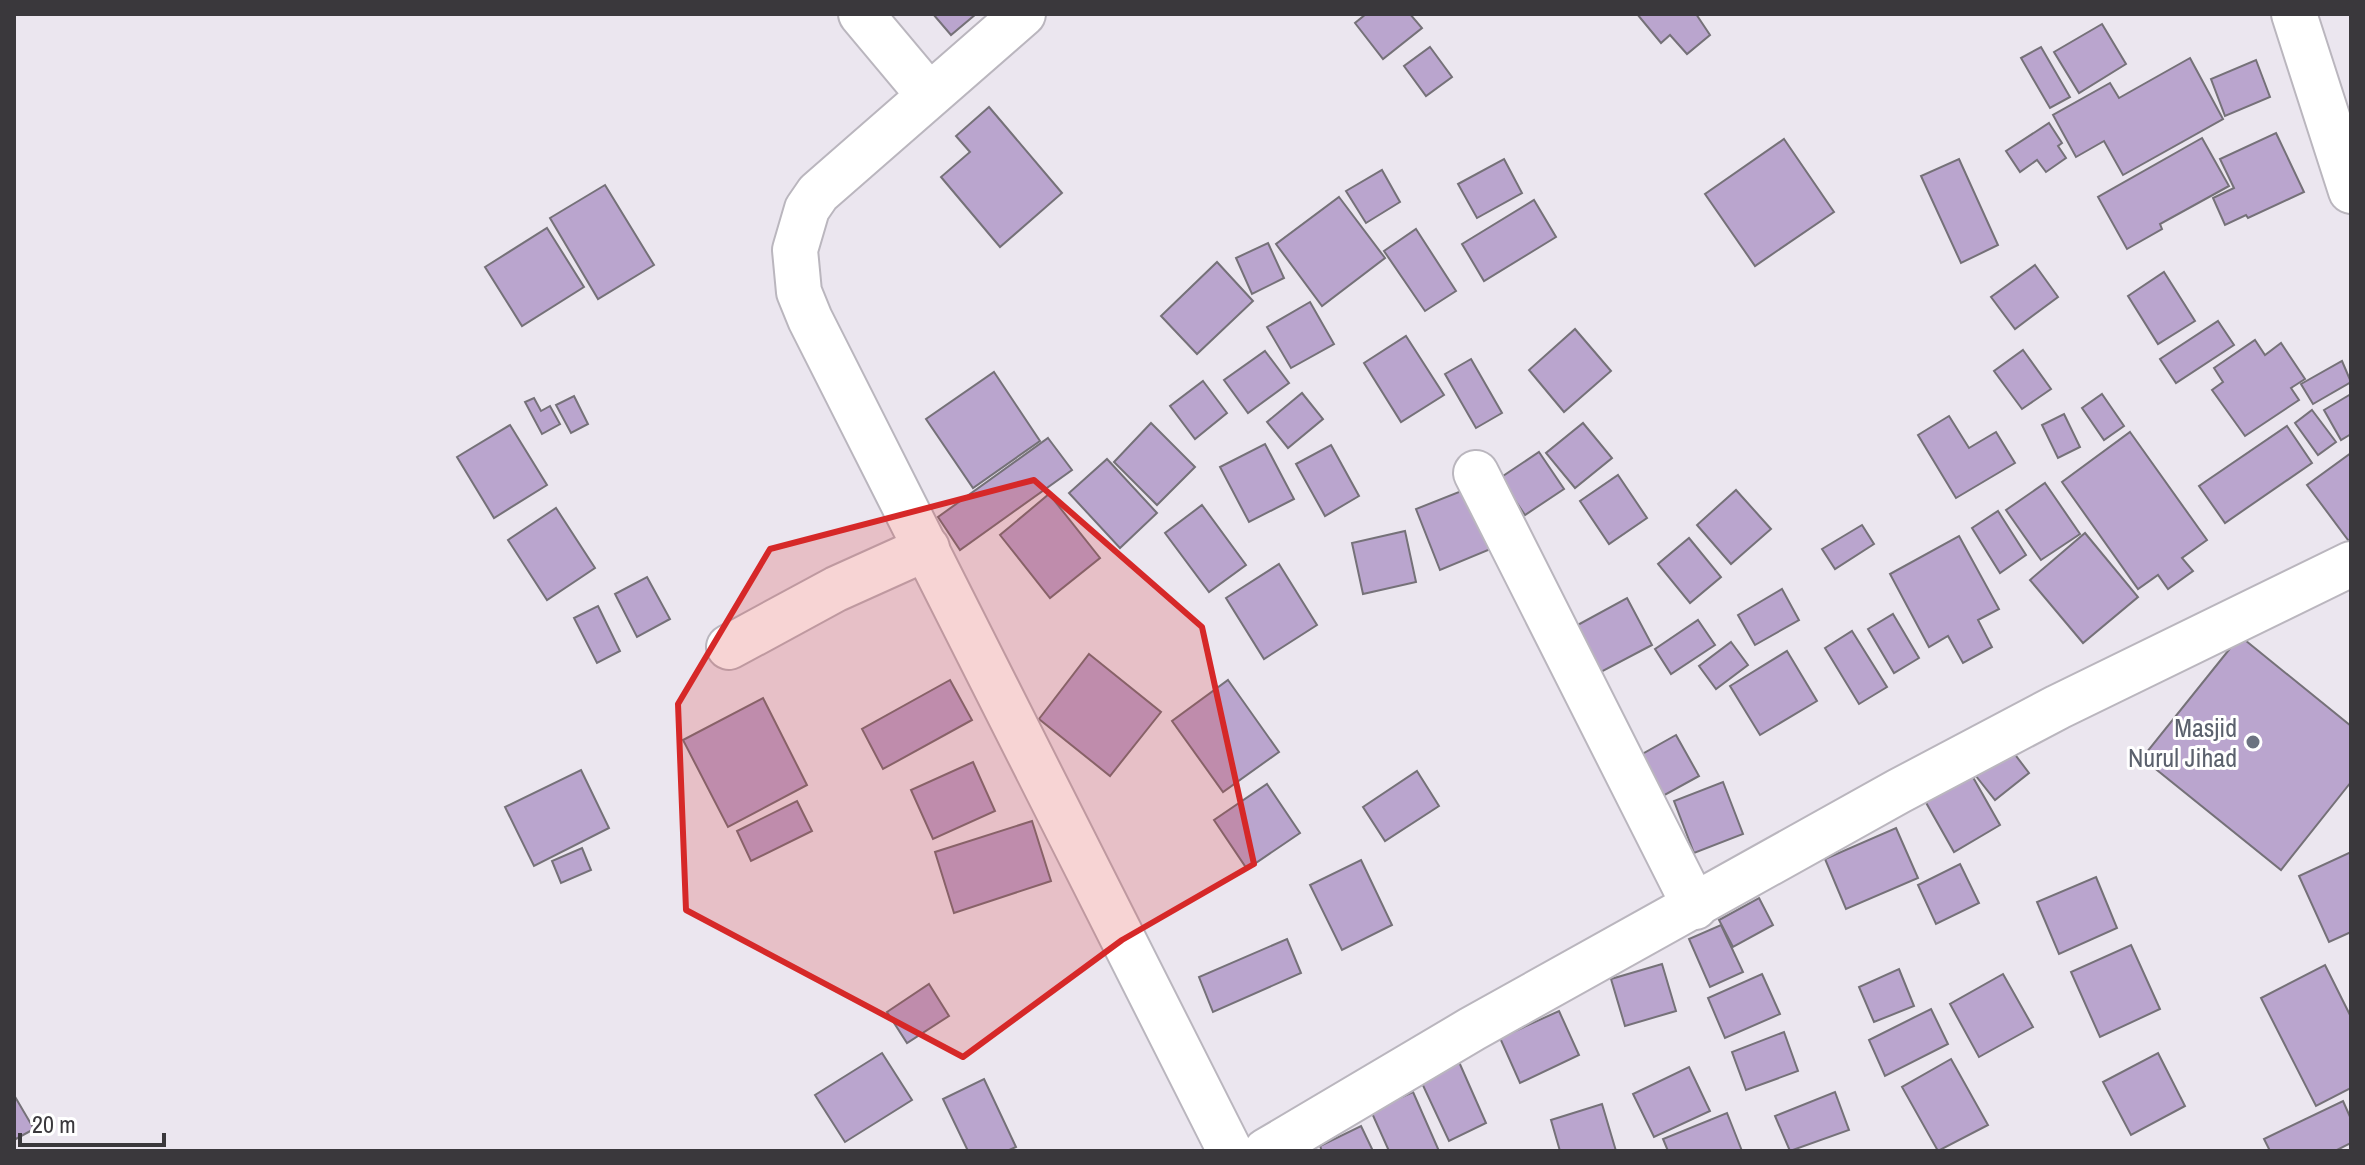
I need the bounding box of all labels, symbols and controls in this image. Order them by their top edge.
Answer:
place label: Masjid Nurul Jihad [2128,710,2237,775]
marker: Masjid Nurul Jihad [2244,733,2262,751]
scale bar [20,1097,164,1147]
text: 20 m [32,1108,76,1140]

